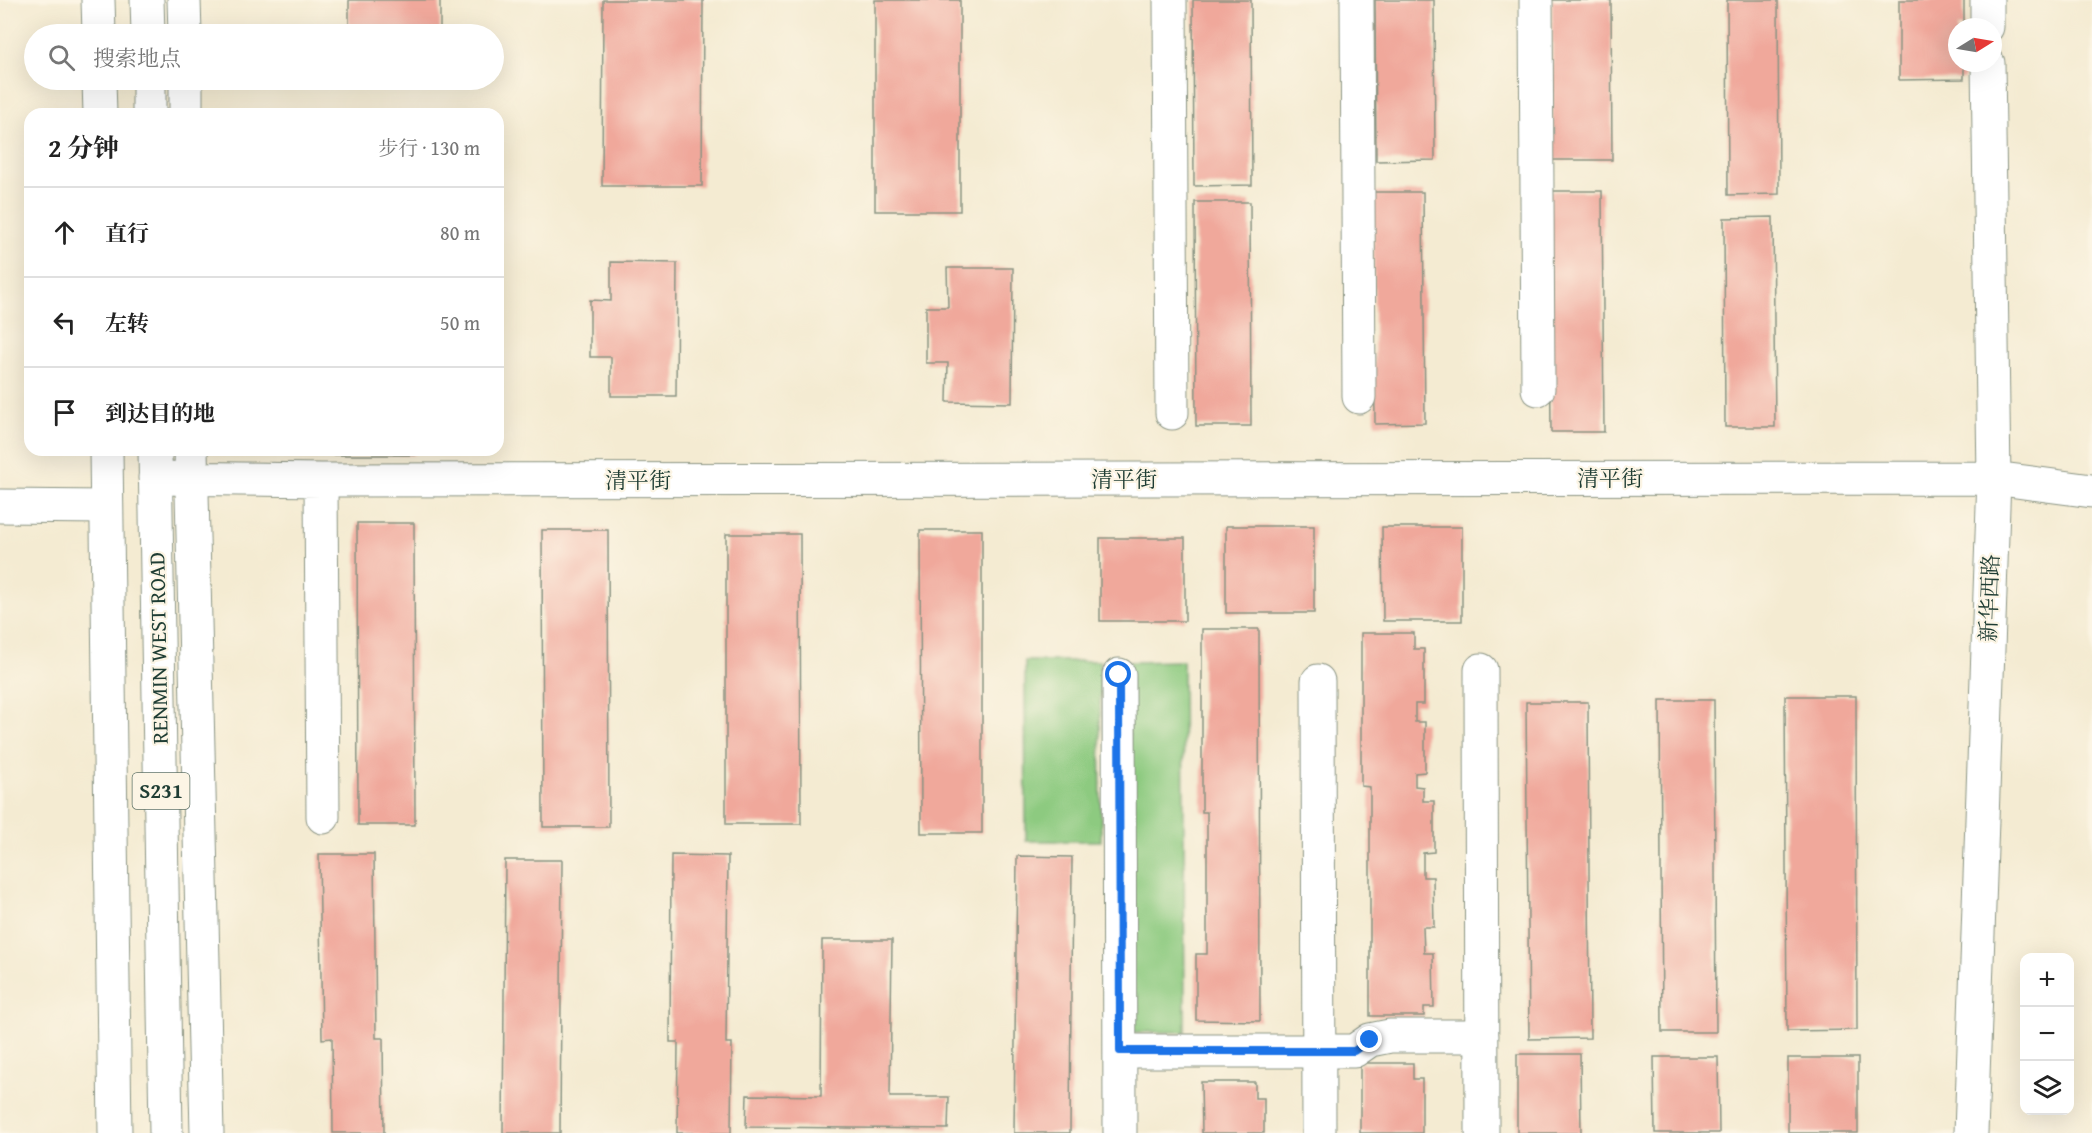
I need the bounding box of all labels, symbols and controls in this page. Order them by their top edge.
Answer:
north arrow [1948,18,2002,72]
search box [24,24,504,90]
icon: search [45,41,78,74]
text: 搜索地点 [93,42,181,74]
text: 2 分钟 [48,128,119,167]
text: 步行 · 130 m [378,133,480,162]
icon: ahead [48,216,81,249]
text: 直行 [105,217,149,249]
text: 80 m [440,218,480,247]
icon: left [48,306,81,339]
text: 左转 [105,307,149,339]
text: 50 m [440,308,480,337]
icon: arrive [48,396,81,429]
text: 到达目的地 [105,397,215,429]
street label: 清平街 [1577,462,1643,494]
street label: 清平街 [1091,463,1157,495]
street label: 清平街 [605,464,671,496]
street label: RENMIN WEST ROAD [140,552,176,744]
street label: 新华西路 [1971,553,2007,643]
route start [1105,661,1131,687]
road number: S231 [132,773,190,809]
map controls [2020,953,2074,1115]
button: + [2020,953,2074,1007]
button: − [2020,1007,2074,1061]
route end [1356,1026,1382,1052]
button: layers [2020,1061,2074,1115]

